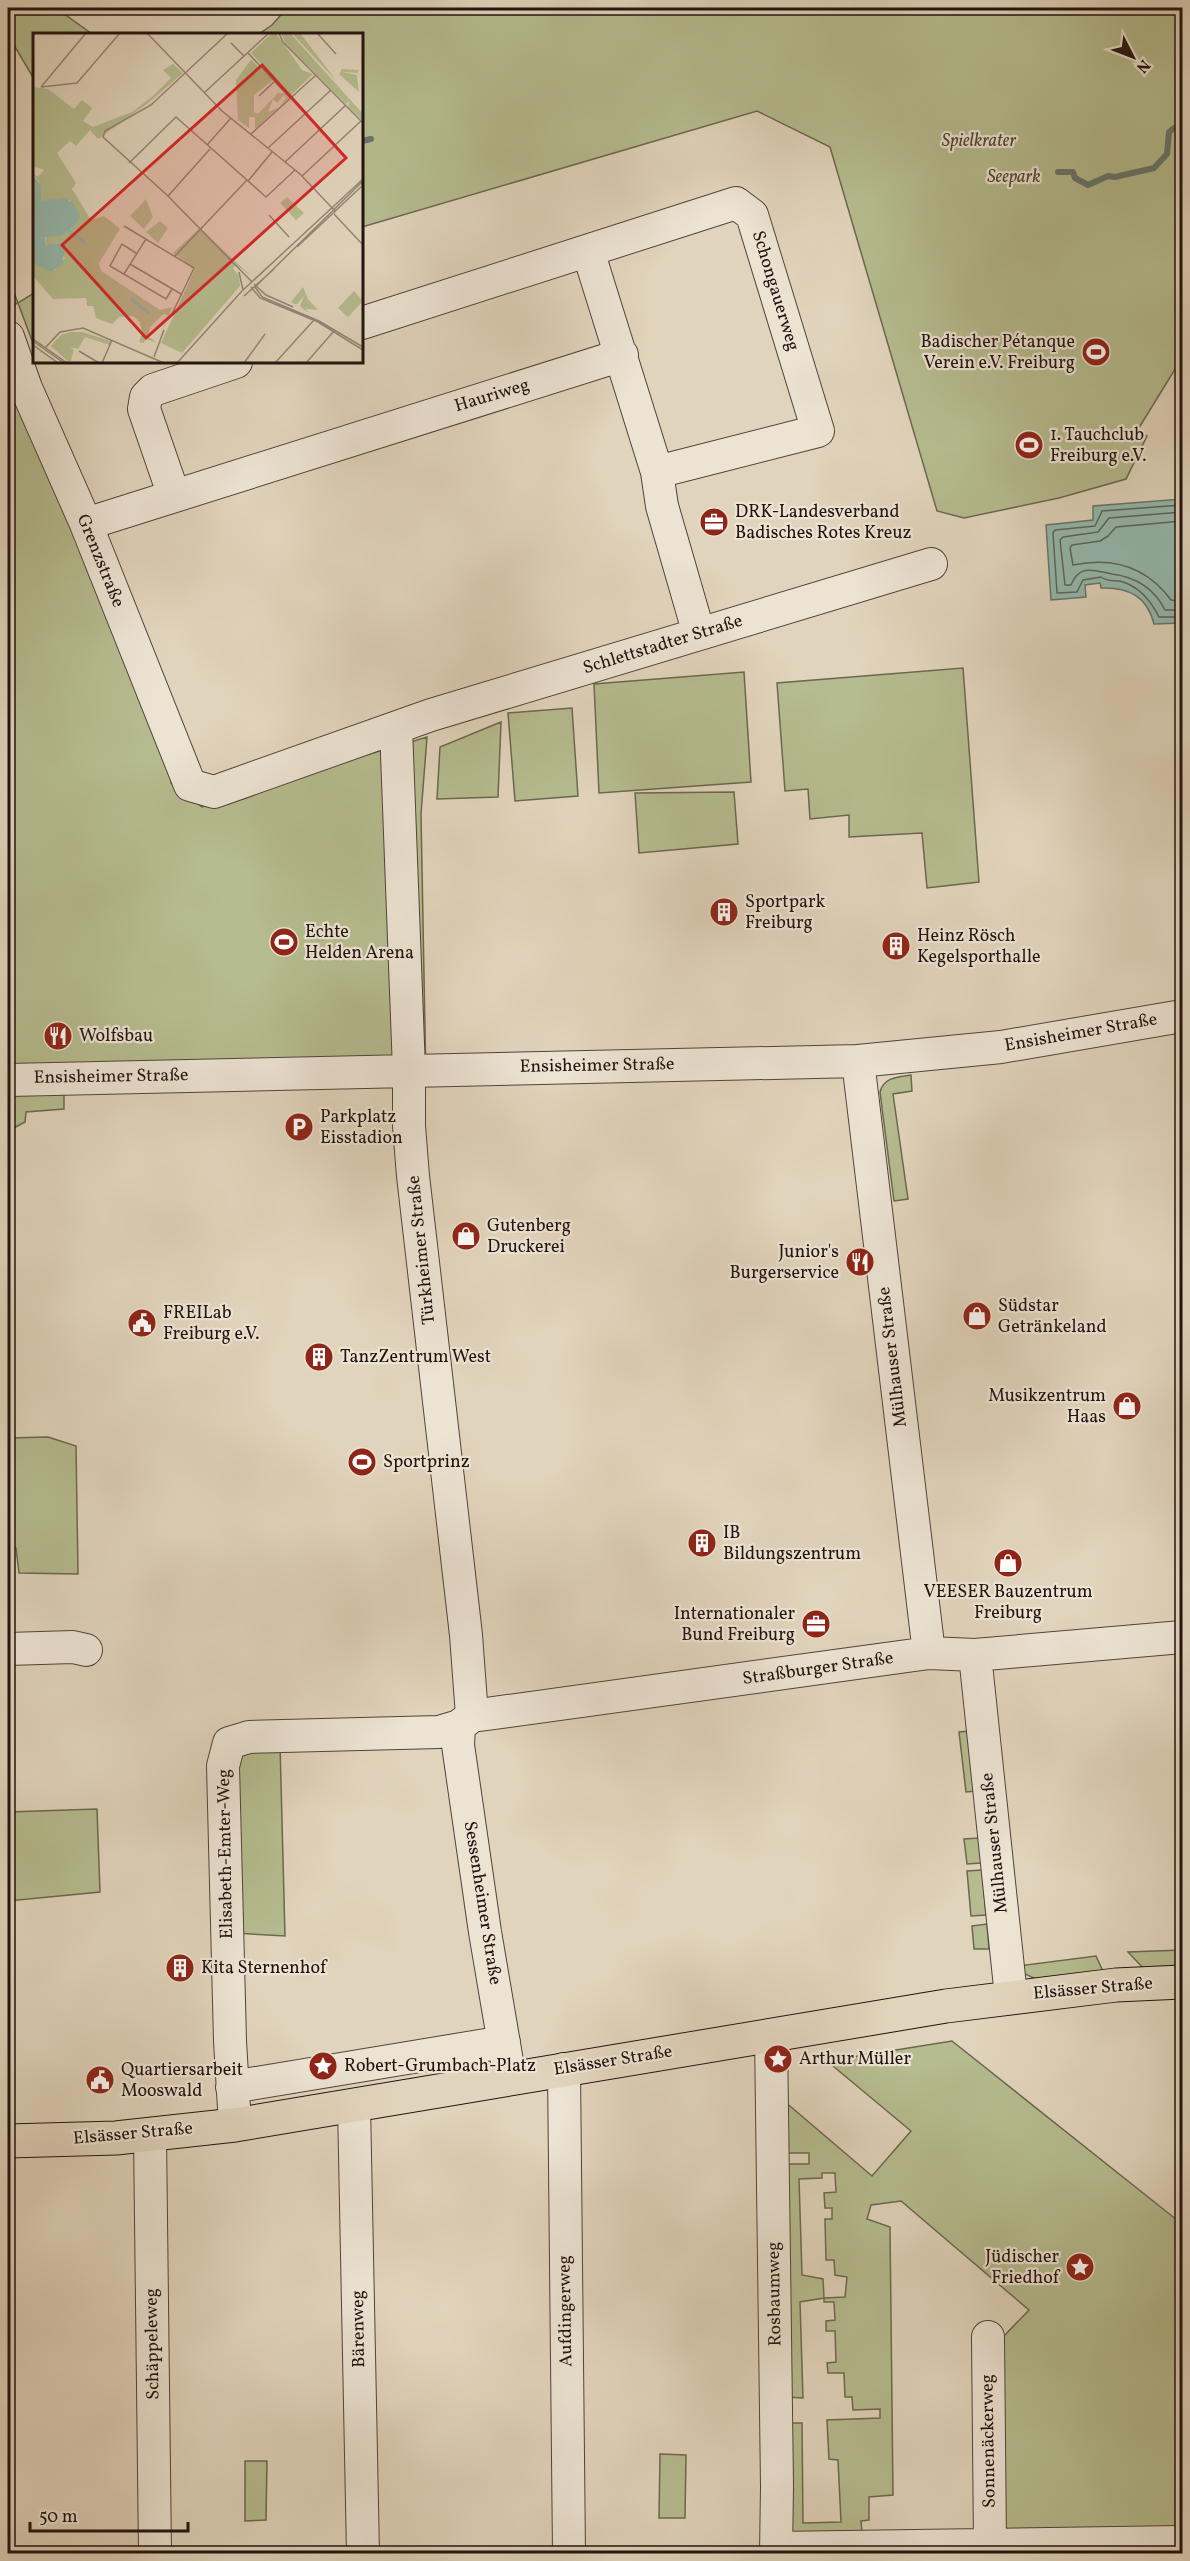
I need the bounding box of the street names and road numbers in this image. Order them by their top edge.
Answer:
street label: Schongauerweg [745,228,805,354]
street label: Hauriweg [451,373,533,419]
street label: Grenzstraße [70,511,130,611]
street label: Schlettstadter Straße [580,609,746,681]
street label: Ensisheimer Straße [1003,1007,1159,1059]
street label: Ensisheimer Straße [519,1052,675,1080]
street label: Ensisheimer Straße [33,1063,189,1091]
street label: Türkheimer Straße [402,1174,442,1326]
street label: Mülhauser Straße [872,1285,914,1429]
street label: Straßburger Straße [741,1646,895,1692]
street label: Elisabeth-Emter-Weg [212,1769,240,1939]
street label: Mülhauser Straße [975,1771,1015,1915]
street label: Sessenheimer Straße [457,1819,507,1987]
street label: Elsässer Straße [1032,1971,1154,2007]
street label: Elsässer Straße [552,2039,674,2083]
street label: Elsässer Straße [72,2116,194,2152]
street label: Rosbaumweg [762,2241,788,2347]
street label: Aufdingerweg [553,2255,579,2367]
street label: Schäppeleweg [140,2288,166,2400]
street label: Bärenweg [346,2290,372,2368]
street label: Sonnenäckerweg [975,2374,1003,2508]

